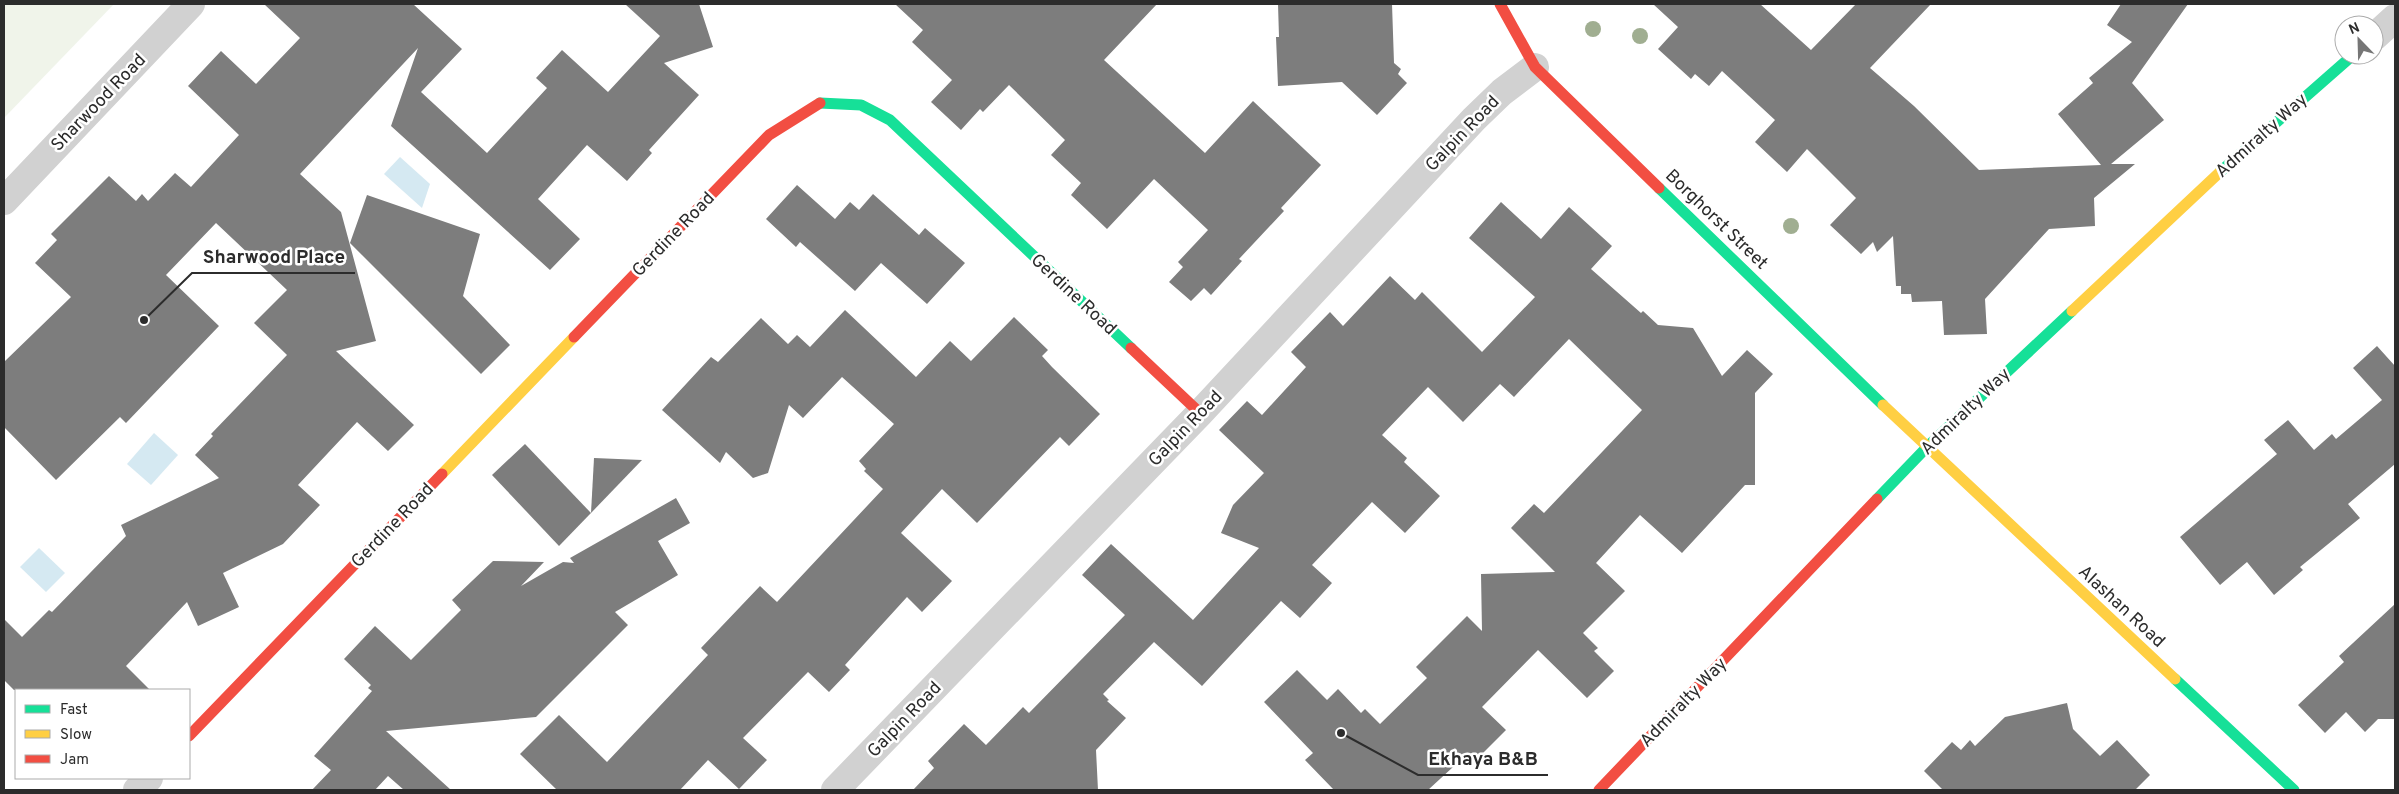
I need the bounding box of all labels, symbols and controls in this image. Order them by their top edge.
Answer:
north arrow [2334,15,2384,65]
text: N [2347,20,2362,39]
street label: Sharwood Road [47,49,152,157]
street label: Admiralty Way [2211,89,2313,184]
street label: Galpin Road [1421,91,1505,177]
street label: Borghorst Street [1660,165,1772,275]
street label: Gerdine Road [628,188,720,282]
callout: Sharwood Place [192,239,355,273]
text: Sharwood Place [203,246,345,270]
street label: Gerdine Road [1025,249,1121,341]
street label: Admiralty Way [1916,363,2016,461]
street label: Galpin Road [1144,386,1228,472]
street label: Gerdine Road [347,479,439,573]
street label: Alashan Road [2073,561,2169,653]
street label: Admiralty Way [1635,653,1733,753]
street label: Galpin Road [863,677,947,763]
legend [15,689,190,779]
text: Fast [60,701,88,720]
text: Slow [60,726,92,745]
callout: Ekhaya B&B [1418,741,1548,775]
text: Ekhaya B&B [1428,748,1538,772]
text: Jam [60,751,89,770]

